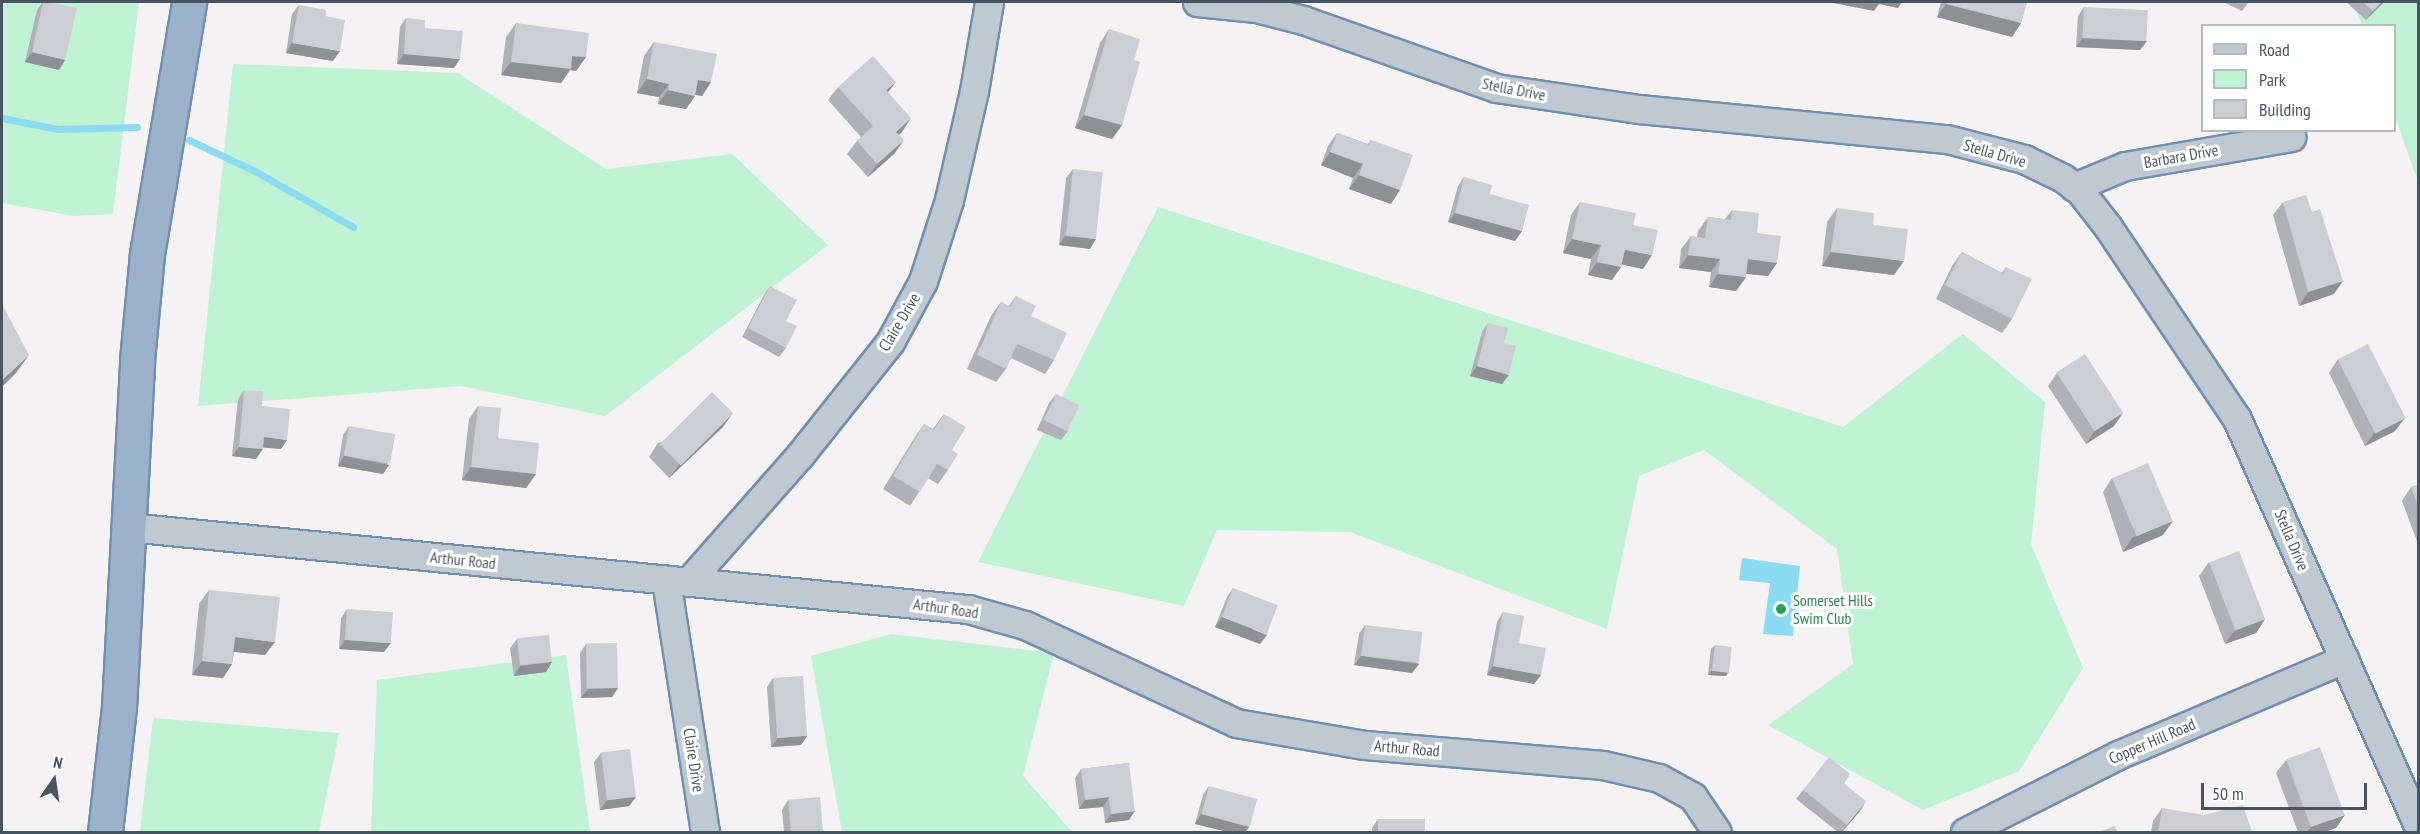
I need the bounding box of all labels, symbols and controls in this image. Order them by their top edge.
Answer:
legend [2201,24,2396,132]
text: Road [2259,38,2290,61]
text: Park [2259,68,2286,91]
street label: Stella Drive [1481,73,1547,105]
text: Building [2259,98,2311,121]
street label: Stella Drive [1962,135,2028,171]
street label: Barbara Drive [2142,140,2220,172]
street label: Claire Drive [874,289,924,355]
street label: Stella Drive [2271,507,2313,573]
street label: Arthur Road [429,547,497,573]
place label: Somerset Hills Swim Club [1793,590,1873,628]
street label: Arthur Road [912,594,980,622]
marker: Somerset Hills Swim Club [1774,602,1788,616]
street label: Copper Hill Road [2106,714,2198,768]
street label: Claire Drive [679,727,709,793]
street label: Arthur Road [1373,736,1441,760]
north arrow [24,750,84,810]
text: N [52,752,65,773]
scale bar [2204,771,2370,809]
text: 50 m [2212,782,2244,805]

